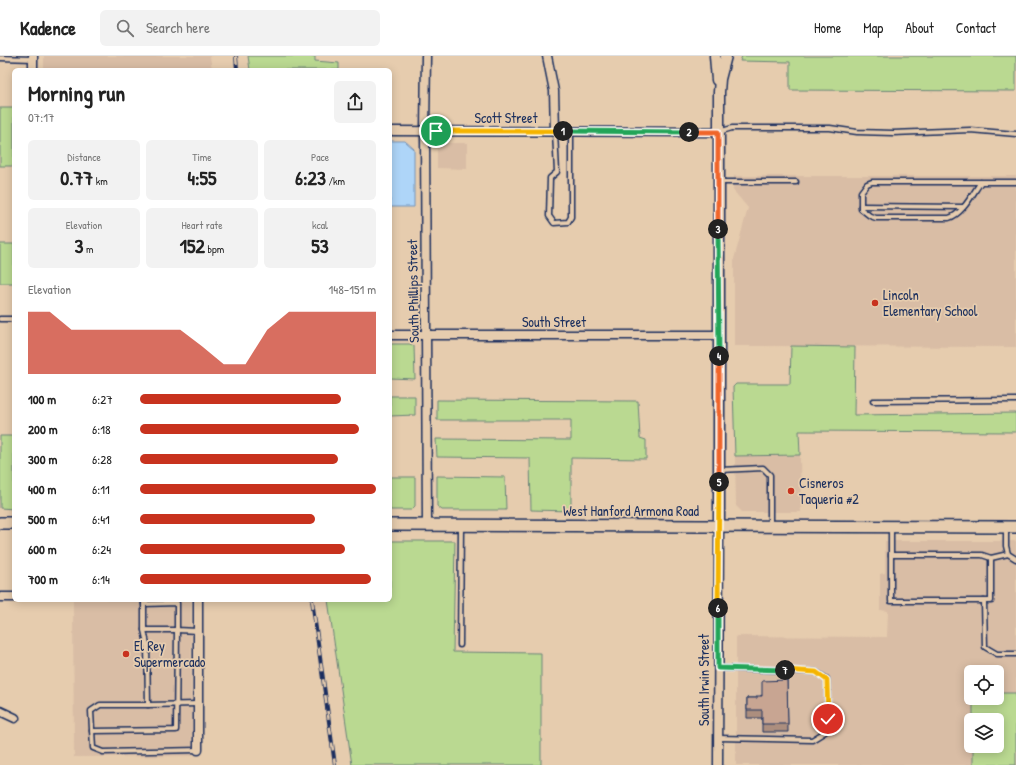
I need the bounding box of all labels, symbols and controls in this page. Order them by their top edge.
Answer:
search box [100,10,380,46]
text: Kadence [20,15,76,41]
icon: search [114,17,136,39]
text: Search here [146,17,210,38]
text: Home [814,18,841,37]
text: Map [863,18,883,37]
text: About [905,18,934,37]
text: Contact [956,18,996,37]
text: Morning run [28,78,125,108]
button: share [334,81,376,123]
text: 07:17 [28,108,54,126]
street label: Scott Street [475,108,538,127]
pin [419,114,453,148]
icon: arrive [425,120,447,142]
pin: 1 [553,121,573,141]
pin: 2 [679,122,699,142]
text: 1 [561,124,565,138]
text: 2 [686,125,692,139]
text: Distance [67,150,101,164]
text: Time [192,150,212,164]
text: Pace [311,150,329,164]
text: 0.77 [60,164,93,191]
text: 4:55 [187,164,217,191]
text: 6:23 [295,164,326,191]
text: km [93,174,108,188]
text: /km [326,174,345,188]
text: Elevation [66,218,102,232]
text: Heart rate [181,218,223,232]
text: kcal [312,218,328,232]
pin: 3 [708,219,728,239]
text: 3 [716,222,720,236]
text: 3 [75,232,83,259]
text: 152 [180,232,205,259]
text: 53 [311,232,329,259]
street label: South Phillips Street [402,239,424,343]
text: m [83,242,93,256]
text: bpm [205,242,224,256]
text: Elevation [28,280,71,298]
text: 148–151 m [329,280,376,298]
place label: Lincoln Elementary School [883,285,978,321]
marker: Lincoln Elementary School [870,298,880,308]
street label: South Street [522,312,586,331]
pin: 4 [709,346,729,366]
text: 4 [717,349,721,363]
text: 100 m [28,390,56,408]
text: 6:27 [92,390,113,408]
text: 200 m [28,420,58,438]
text: 6:18 [92,420,111,438]
text: 300 m [28,450,57,468]
text: 6:28 [92,450,112,468]
pin: 5 [709,472,729,492]
place label: Cisneros Taqueria #2 [799,473,859,509]
text: 5 [717,475,721,489]
text: 400 m [28,480,56,498]
text: 6:11 [92,480,110,498]
marker: Cisneros Taqueria #2 [786,486,796,496]
street label: West Hanford Armona Road [563,501,700,520]
text: 500 m [28,510,57,528]
text: 6:41 [92,510,110,528]
text: 600 m [28,540,57,558]
text: 6:24 [92,540,111,558]
text: 700 m [28,570,58,588]
text: 6:14 [92,570,110,588]
pin: 6 [708,598,728,618]
text: 6 [716,601,720,615]
street label: South Irwin Street [694,634,713,726]
place label: El Rey Supermercado [134,636,206,672]
marker: El Rey Supermercado [121,649,131,659]
pin: 7 [775,660,795,680]
text: 7 [782,663,788,677]
map controls [964,665,1004,753]
button: locate [964,665,1004,705]
pin [811,702,845,736]
icon: check [817,708,839,730]
button: layers [964,713,1004,753]

